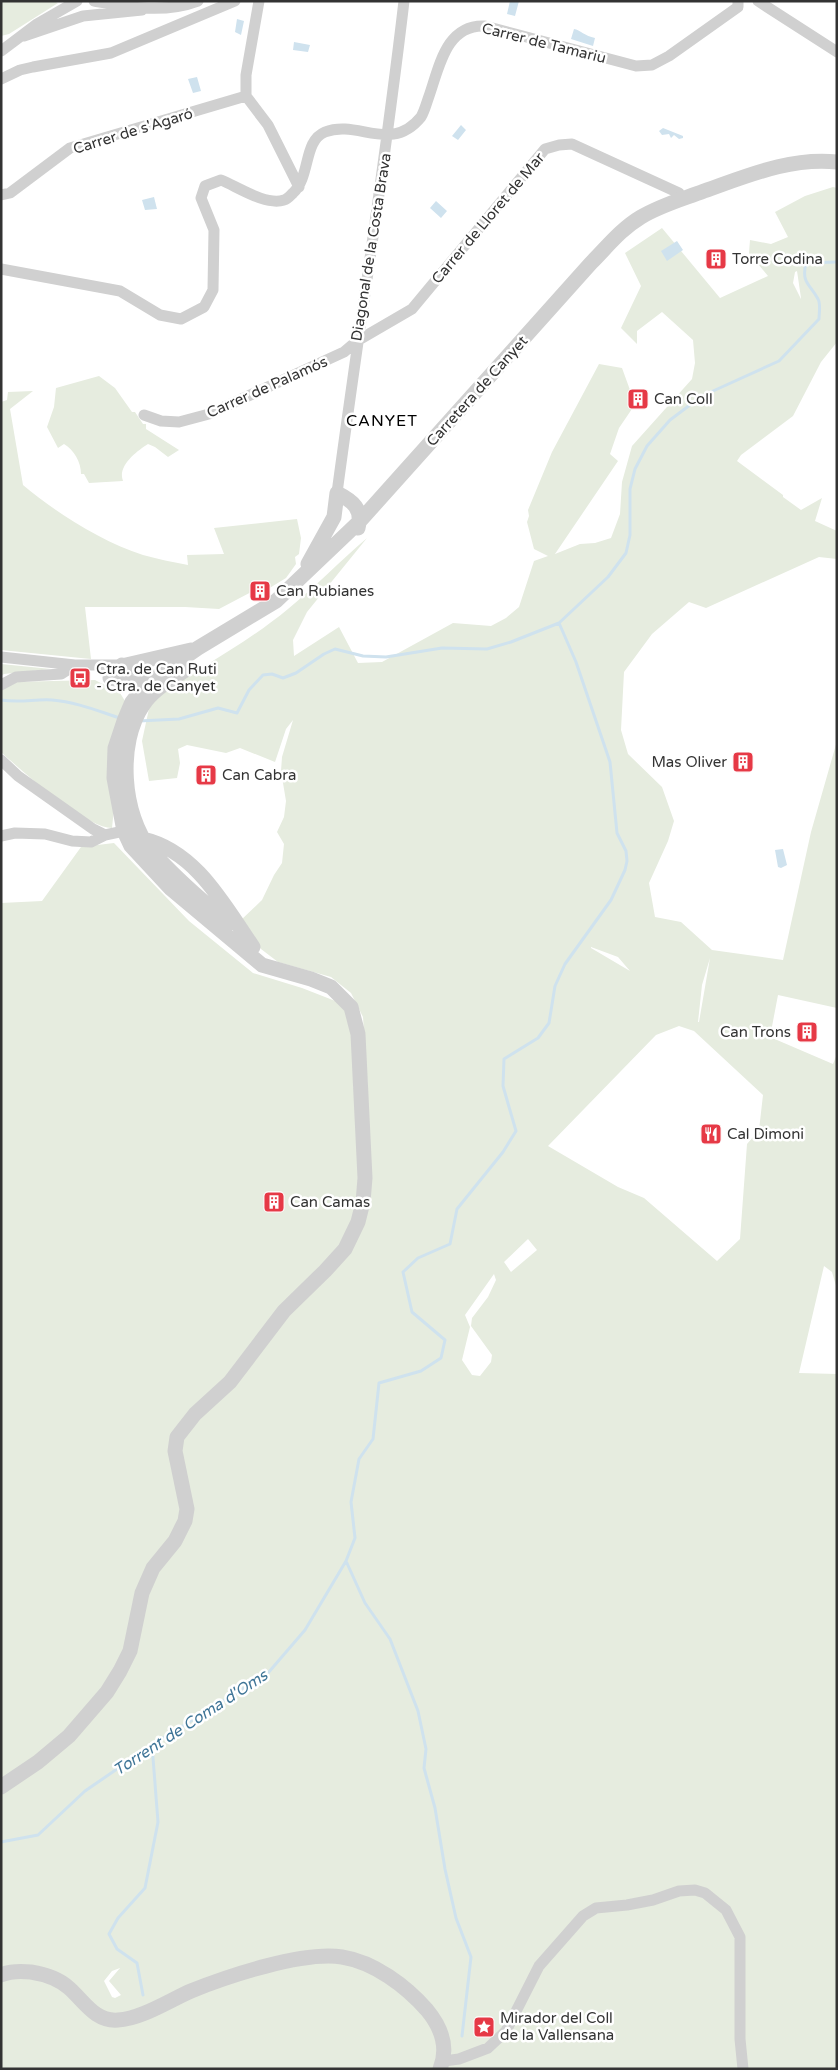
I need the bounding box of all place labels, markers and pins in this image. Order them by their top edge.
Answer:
building icon: Torre Codina [704,247,728,271]
place label: Torre Codina [732,250,823,268]
building icon: Can Coll [626,387,650,411]
place label: Can Coll [654,390,713,408]
building icon: Can Rubianes [248,579,272,603]
place label: Can Rubianes [276,582,374,600]
place label: Ctra. de Can Ruti - Ctra. de Canyet [96,660,217,695]
bus stop icon: Ctra. de Can Ruti - Ctra. de Canyet [68,666,92,690]
building icon: Mas Oliver [731,750,755,774]
place label: Mas Oliver [651,753,727,771]
building icon: Can Cabra [194,763,218,787]
place label: Can Cabra [222,766,296,784]
building icon: Can Trons [795,1020,819,1044]
place label: Can Trons [720,1023,791,1041]
restaurant icon: Cal Dimoni [699,1122,723,1146]
place label: Cal Dimoni [727,1125,804,1143]
building icon: Can Camas [262,1190,286,1214]
place label: Can Camas [290,1193,370,1211]
place label: Mirador del Coll de la Vallensana [500,2009,614,2044]
place icon: Mirador del Coll de la Vallensana [472,2015,496,2039]

